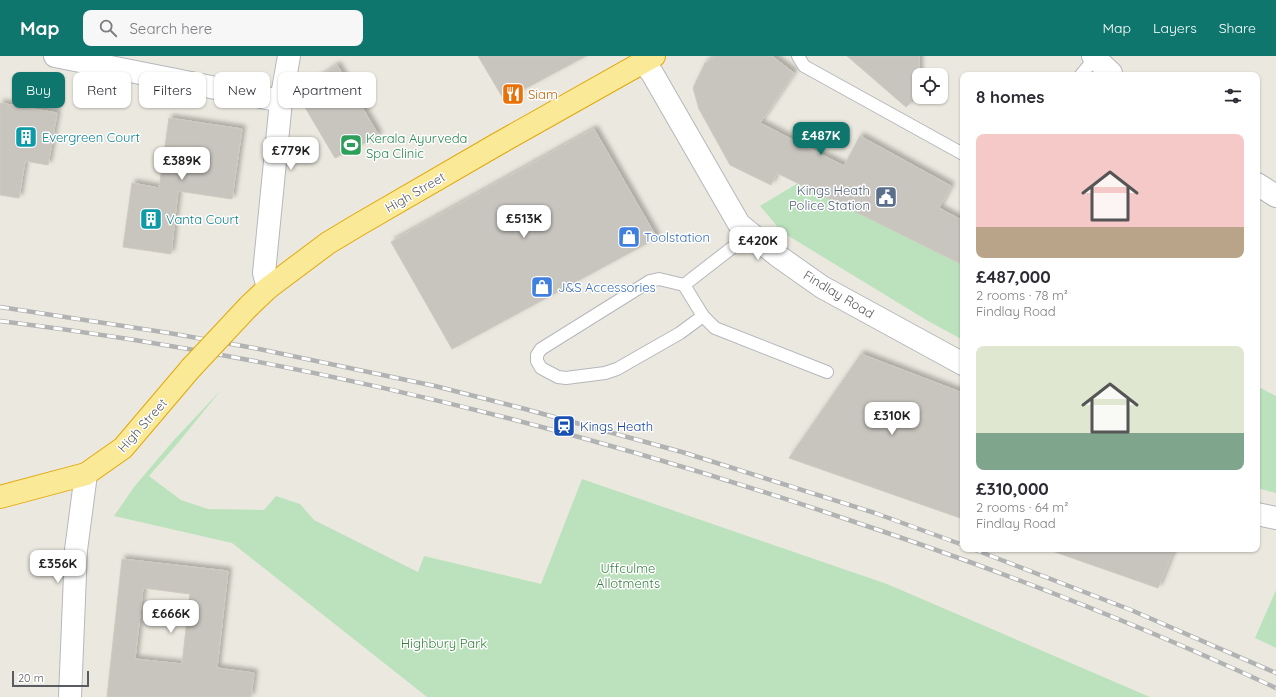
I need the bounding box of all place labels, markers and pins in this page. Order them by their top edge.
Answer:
restaurant icon: Siam [500,81,526,107]
place label: Siam [528,86,558,102]
pin: £487K [793,122,849,156]
building icon: Evergreen Court [13,124,39,150]
place label: Evergreen Court [42,129,140,145]
place label: Kerala Ayurveda Spa Clinic [366,130,467,161]
sports icon: Kerala Ayurveda Spa Clinic [338,132,364,158]
pin: £779K [263,137,319,171]
pin: £389K [154,147,210,181]
place label: Kings Heath Police Station [789,182,870,213]
public building icon: Kings Heath Police Station [873,184,899,210]
pin: £513K [496,205,552,239]
building icon: Vanta Court [138,206,164,232]
place label: Vanta Court [166,211,239,227]
shop icon: Toolstation [616,224,642,250]
pin: £420K [730,227,786,261]
place label: Toolstation [644,229,710,245]
shop icon: J&S Accessories [529,274,555,300]
place label: J&S Accessories [558,279,656,295]
pin: £310K [864,402,920,436]
station icon: Kings Heath [551,413,577,439]
place label: Kings Heath [580,418,653,434]
pin: £356K [30,550,86,584]
pin: £666K [143,600,199,634]

